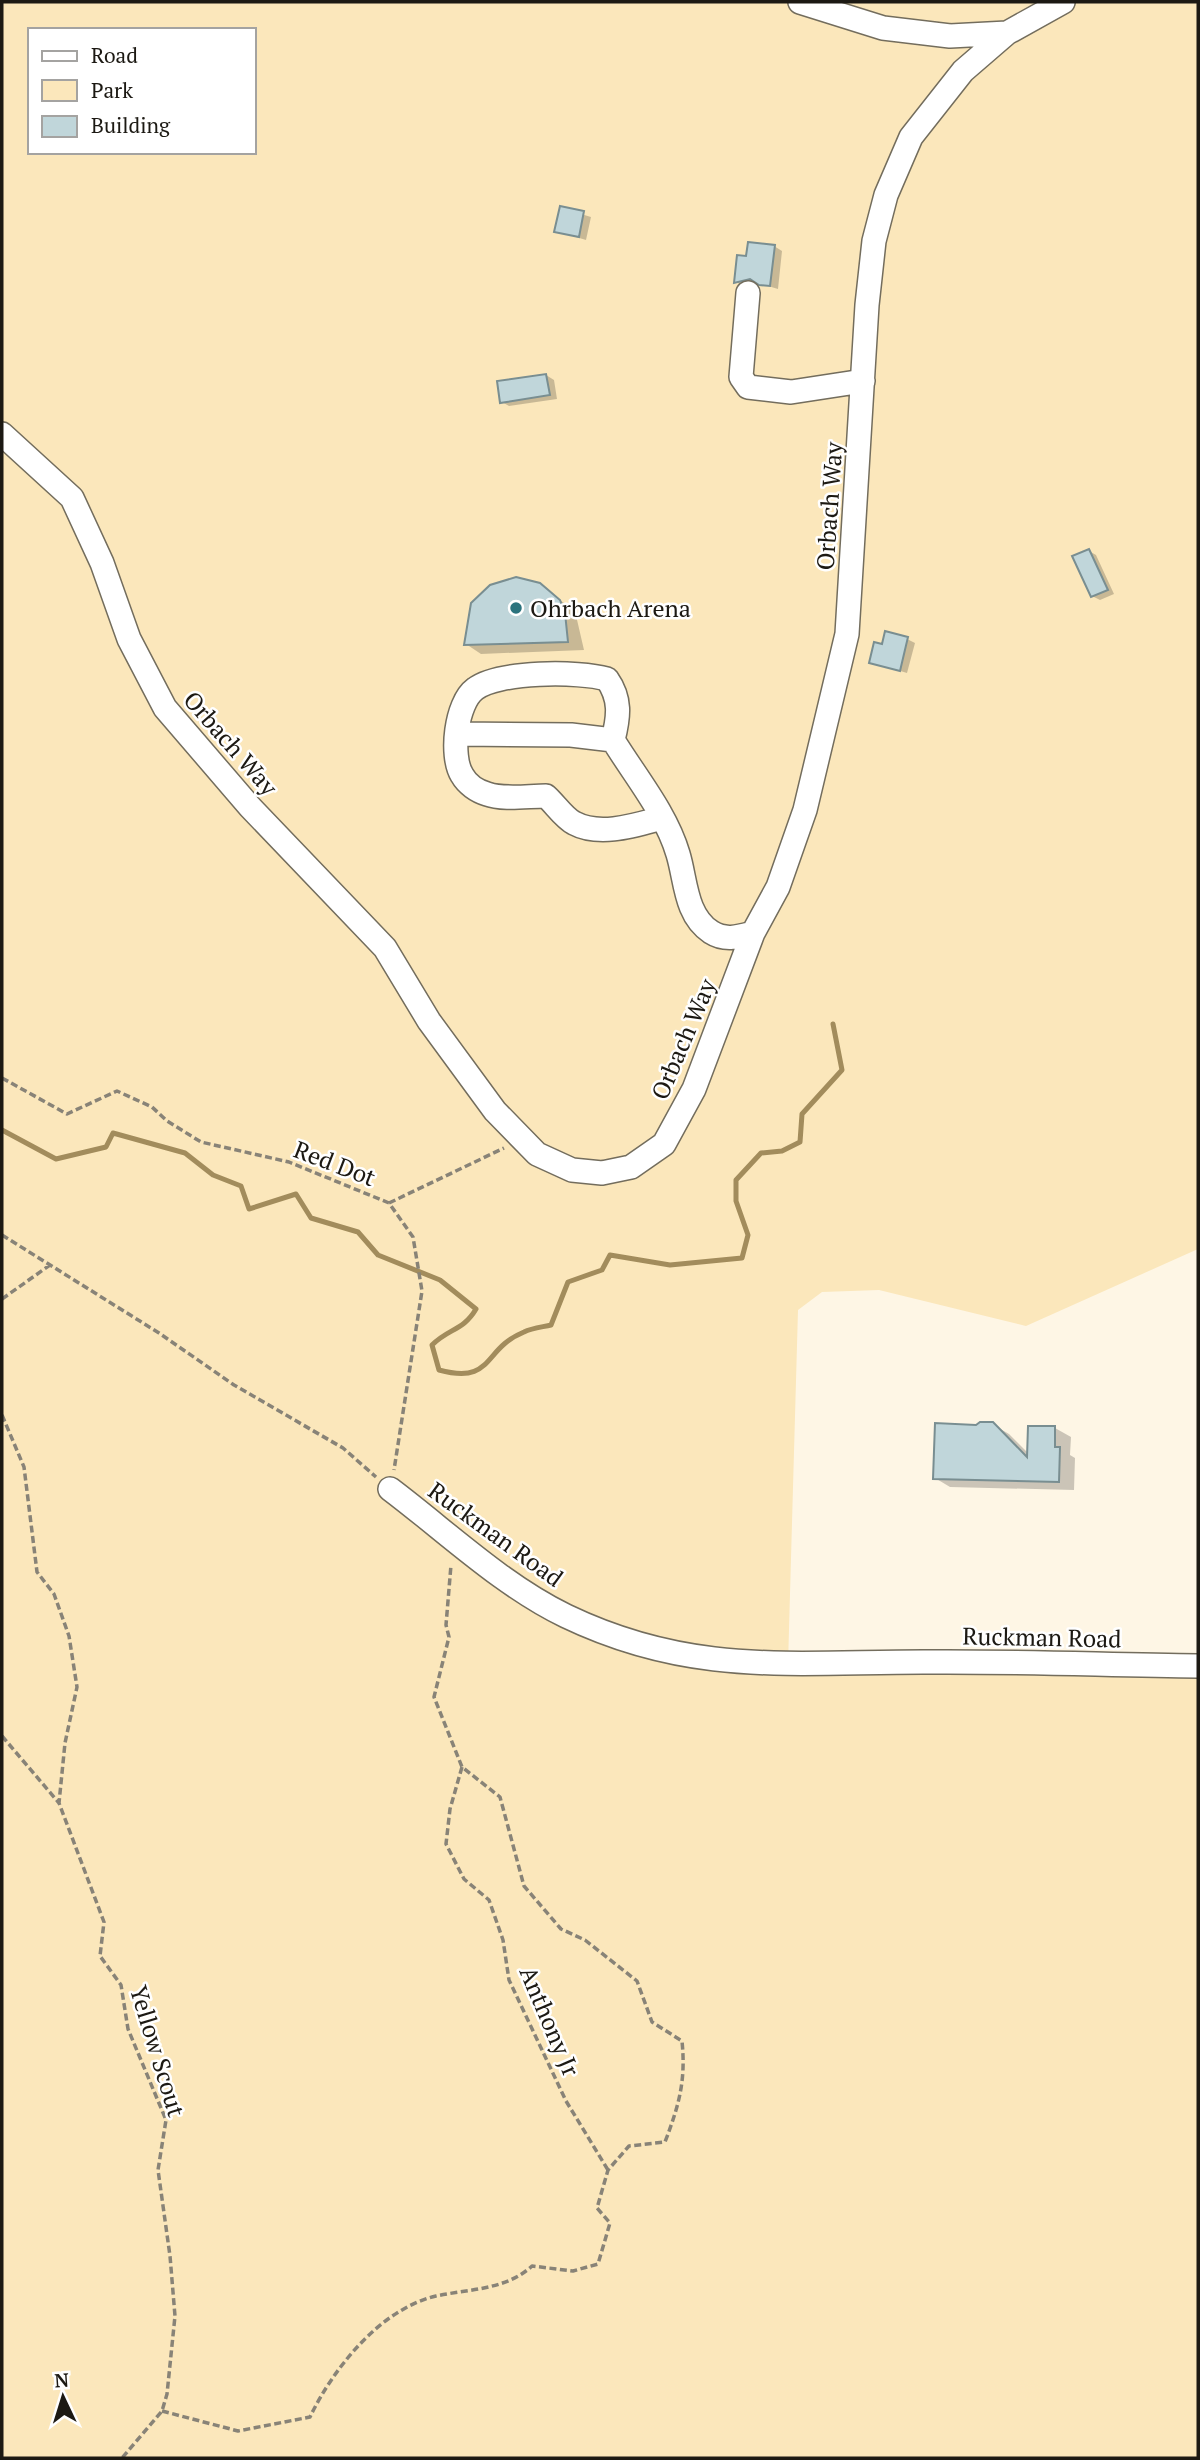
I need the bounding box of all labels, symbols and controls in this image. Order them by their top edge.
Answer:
legend [28,28,256,154]
text: Road [91,41,138,69]
text: Park [91,76,133,104]
text: Building [91,111,171,139]
street label: Orbach Way [809,440,849,571]
place label: Ohrbach Arena [530,592,691,624]
marker: Ohrbach Arena [508,600,524,616]
street label: Orbach Way [177,684,286,803]
street label: Orbach Way [643,973,723,1104]
street label: Red Dot [290,1133,380,1193]
street label: Ruckman Road [422,1474,570,1594]
street label: Ruckman Road [962,1620,1122,1654]
street label: Anthony Jr [513,1961,588,2082]
street label: Yellow Scout [123,1981,193,2121]
north arrow [28,2362,98,2432]
text: N [54,2367,70,2393]

